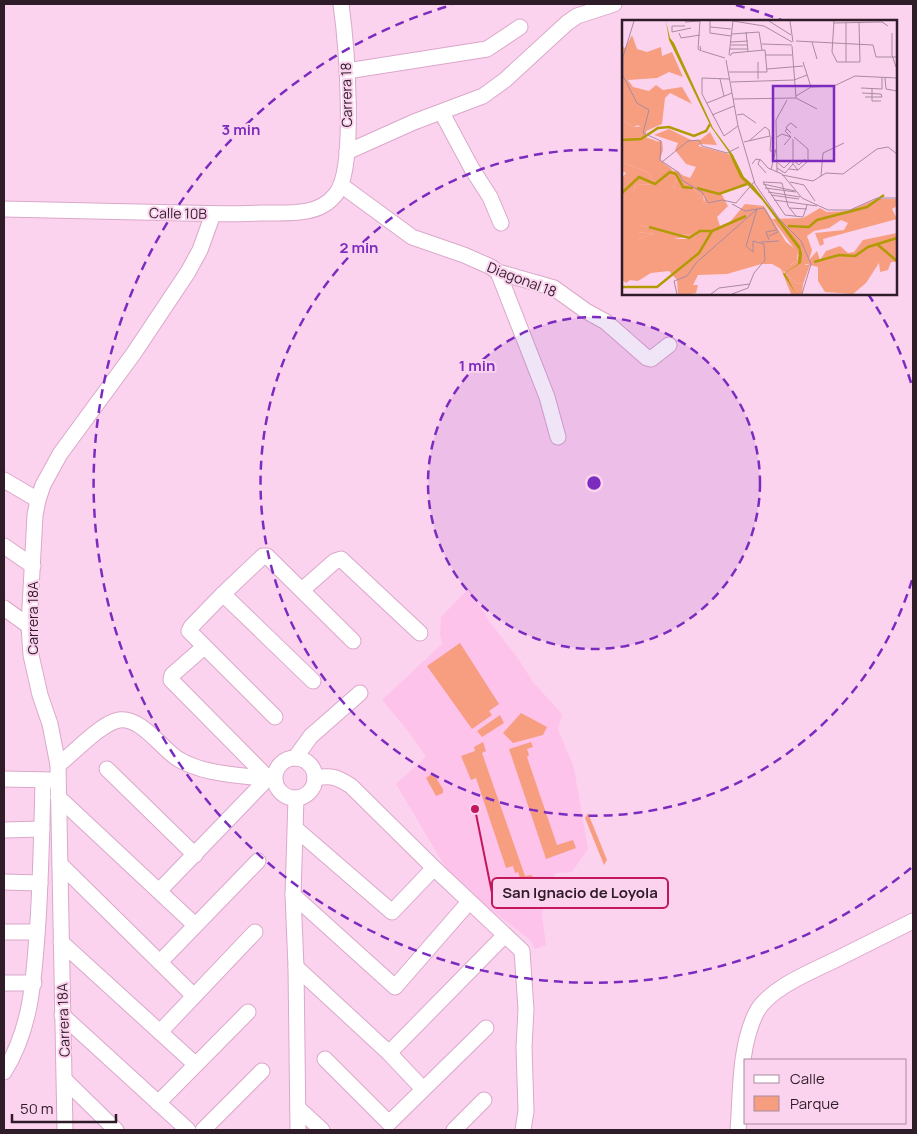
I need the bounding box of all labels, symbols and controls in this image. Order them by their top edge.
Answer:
inset map [622,20,897,295]
street label: Carrera 18 [336,62,356,128]
text: 3 min [222,119,260,140]
street label: Calle 10B [149,203,208,223]
text: 2 min [339,237,379,258]
street label: Diagonal 18 [485,257,559,301]
text: 1 min [459,355,495,376]
centre of rings [585,474,603,492]
street label: Carrera 18A [23,581,42,655]
callout: San Ignacio de Loyola [492,878,668,908]
text: San Ignacio de Loyola [502,882,658,903]
street label: Carrera 18A [52,983,74,1057]
legend [744,1059,907,1124]
text: Calle [790,1068,825,1089]
scale bar [12,1092,116,1124]
text: Parque [790,1093,839,1114]
text: 50 m [20,1098,54,1119]

